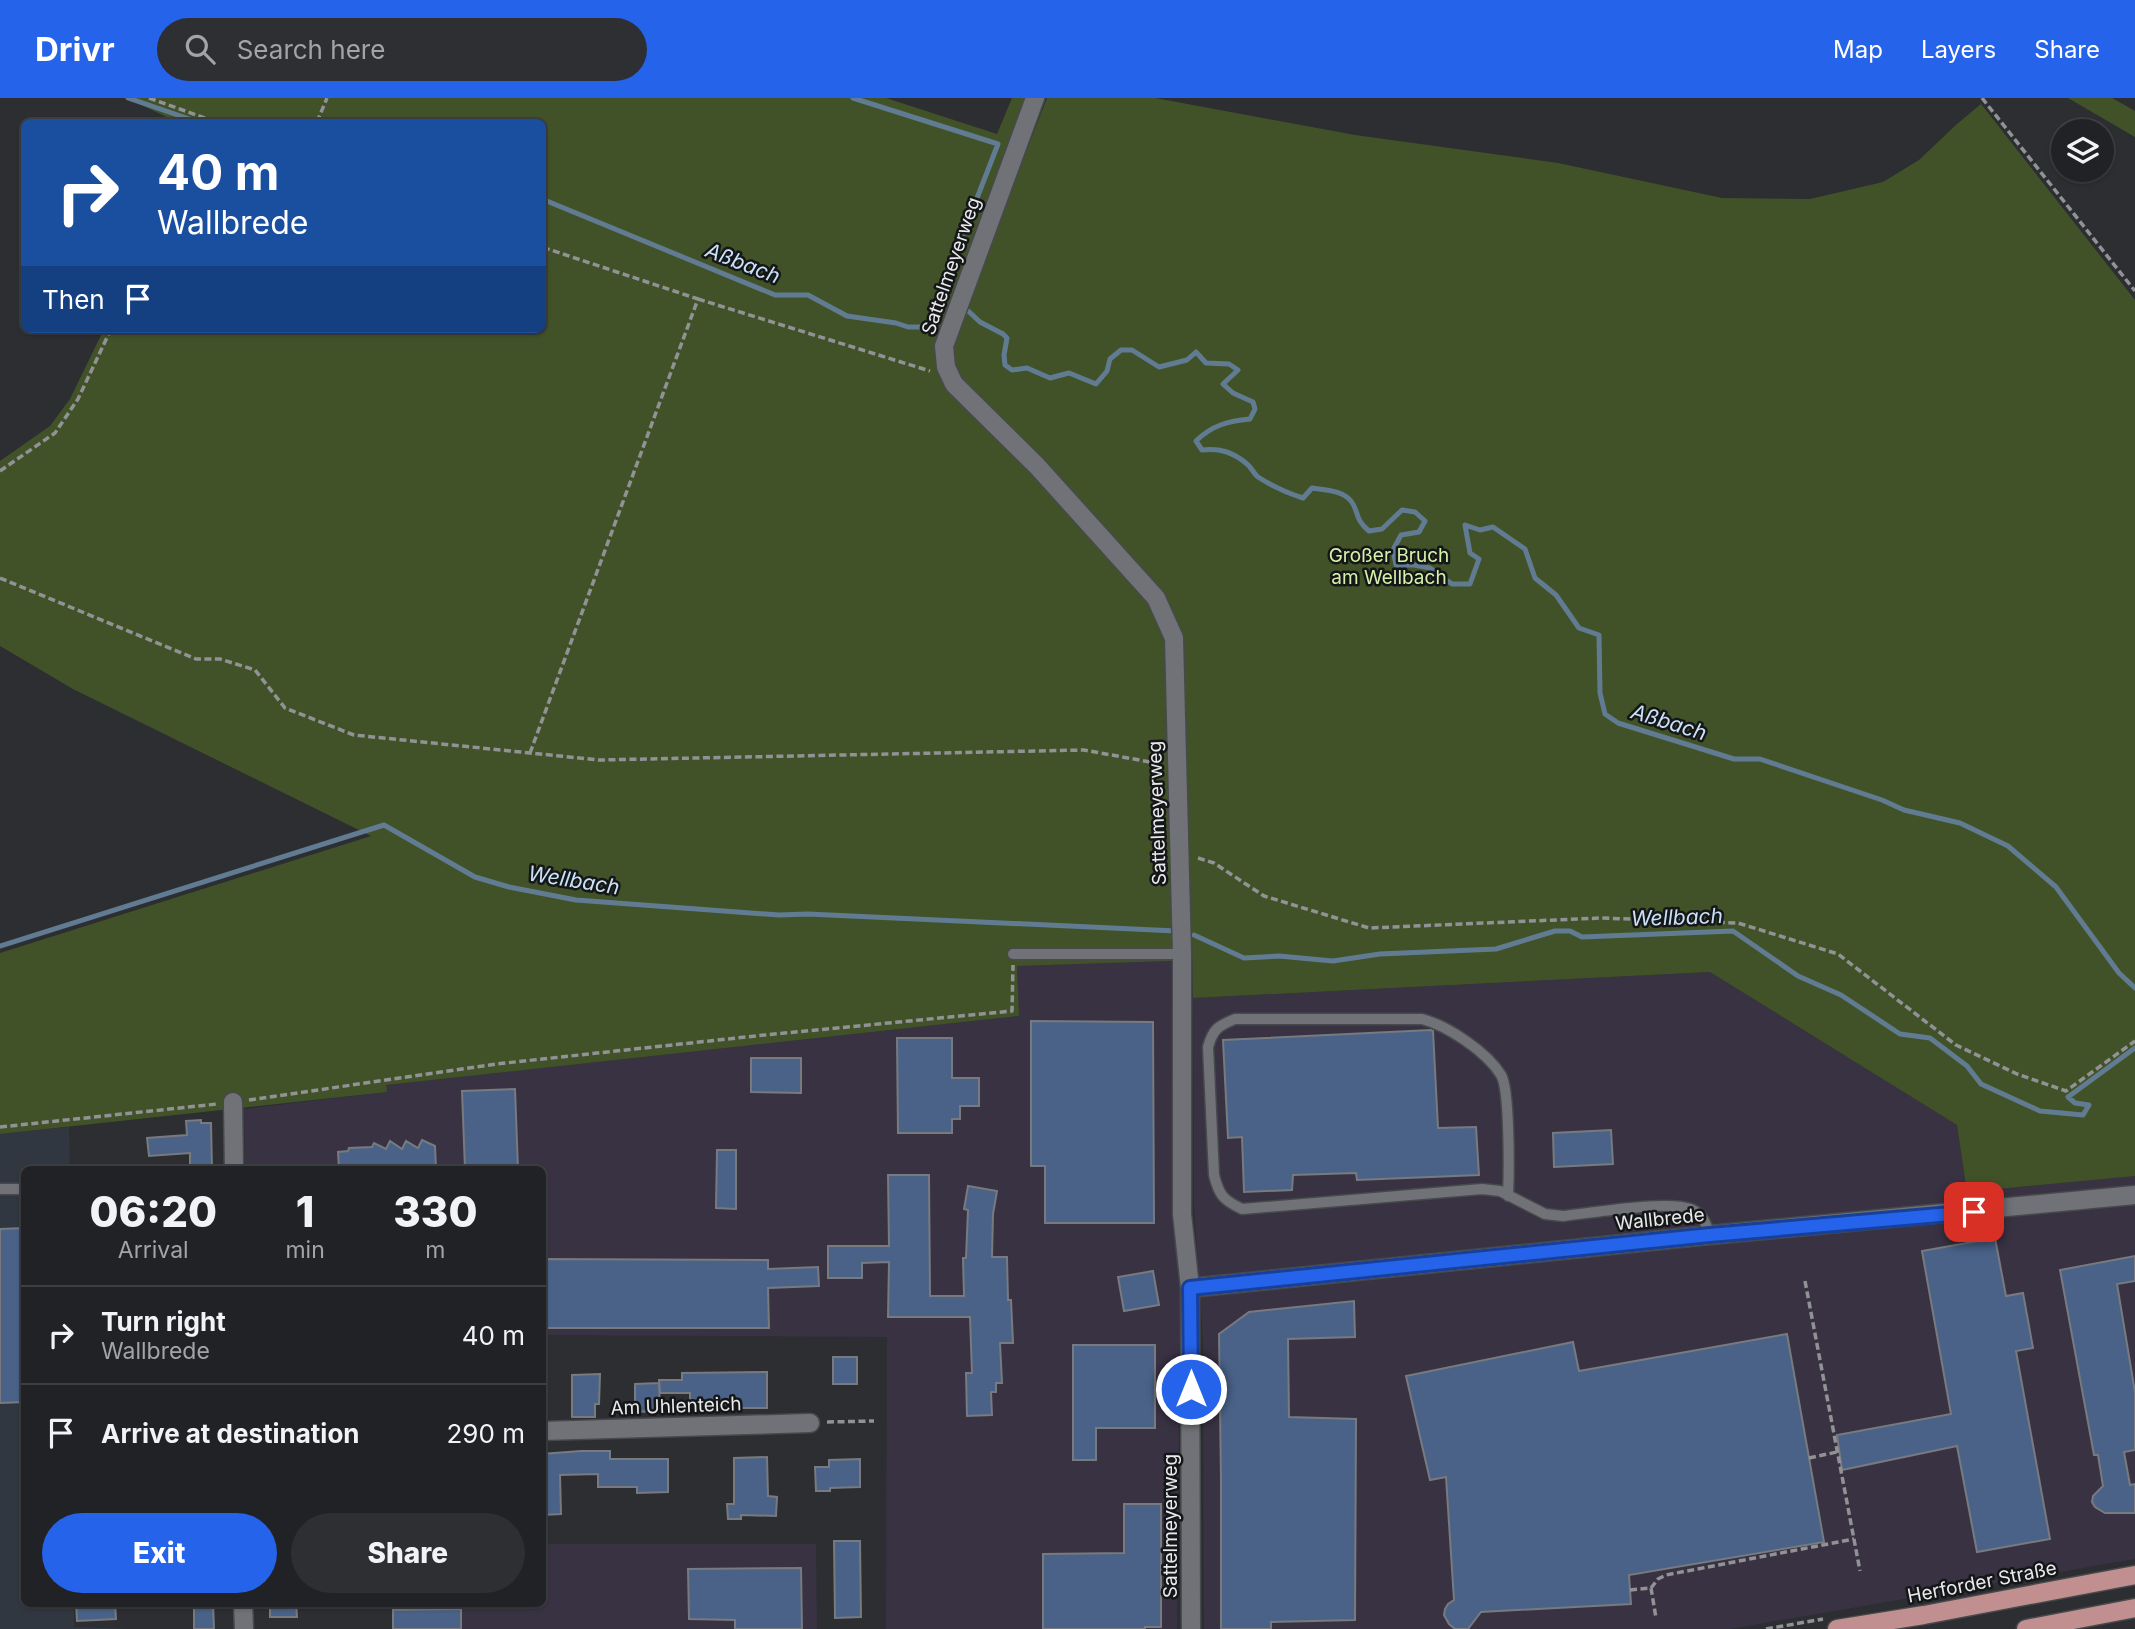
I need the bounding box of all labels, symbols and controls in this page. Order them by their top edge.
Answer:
search box [157,18,647,81]
text: Drivr [35,29,115,69]
icon: search [181,30,219,68]
text: Search here [237,34,385,65]
text: Map [1833,35,1883,64]
text: Layers [1921,35,1996,64]
text: Share [2034,35,2100,64]
map controls [2051,119,2114,182]
button: layers [2051,119,2114,182]
text: 40 m [157,143,280,202]
icon: right [42,147,133,238]
street label: Sattelmeyerweg [917,194,985,338]
text: Wallbrede [157,203,308,242]
water label: Aßbach [701,237,784,289]
icon: arrive [119,280,157,318]
text: Then [42,284,105,315]
park label: Großer Bruch am Wellbach [1329,544,1449,589]
water label: Aßbach [1627,698,1710,745]
street label: Sattelmeyerweg [1143,740,1171,886]
water label: Wellbach [527,860,621,900]
water label: Wellbach [1631,903,1723,931]
pin [1944,1182,2004,1242]
text: 06:20 [89,1186,217,1237]
text: 1 [296,1186,314,1237]
text: 330 [393,1186,478,1237]
icon: arrive [1955,1193,1993,1231]
street label: Wallbrede [1614,1203,1706,1235]
text: Arrival [118,1236,189,1264]
text: min [285,1236,325,1264]
text: m [425,1236,445,1264]
text: Turn right [101,1306,226,1337]
icon: right [42,1316,80,1354]
text: 40 m [462,1320,525,1351]
text: Wallbrede [101,1337,210,1365]
position arrow [1154,1352,1228,1426]
street label: Am Uhlenteich [610,1392,742,1420]
icon: arrive [42,1414,80,1452]
text: Arrive at destination [101,1418,360,1449]
text: 290 m [447,1418,525,1449]
street label: Sattelmeyerweg [1159,1454,1182,1598]
button: Exit [42,1513,277,1593]
button: Share [291,1513,525,1593]
street label: Herforder Straße [1905,1556,2059,1608]

